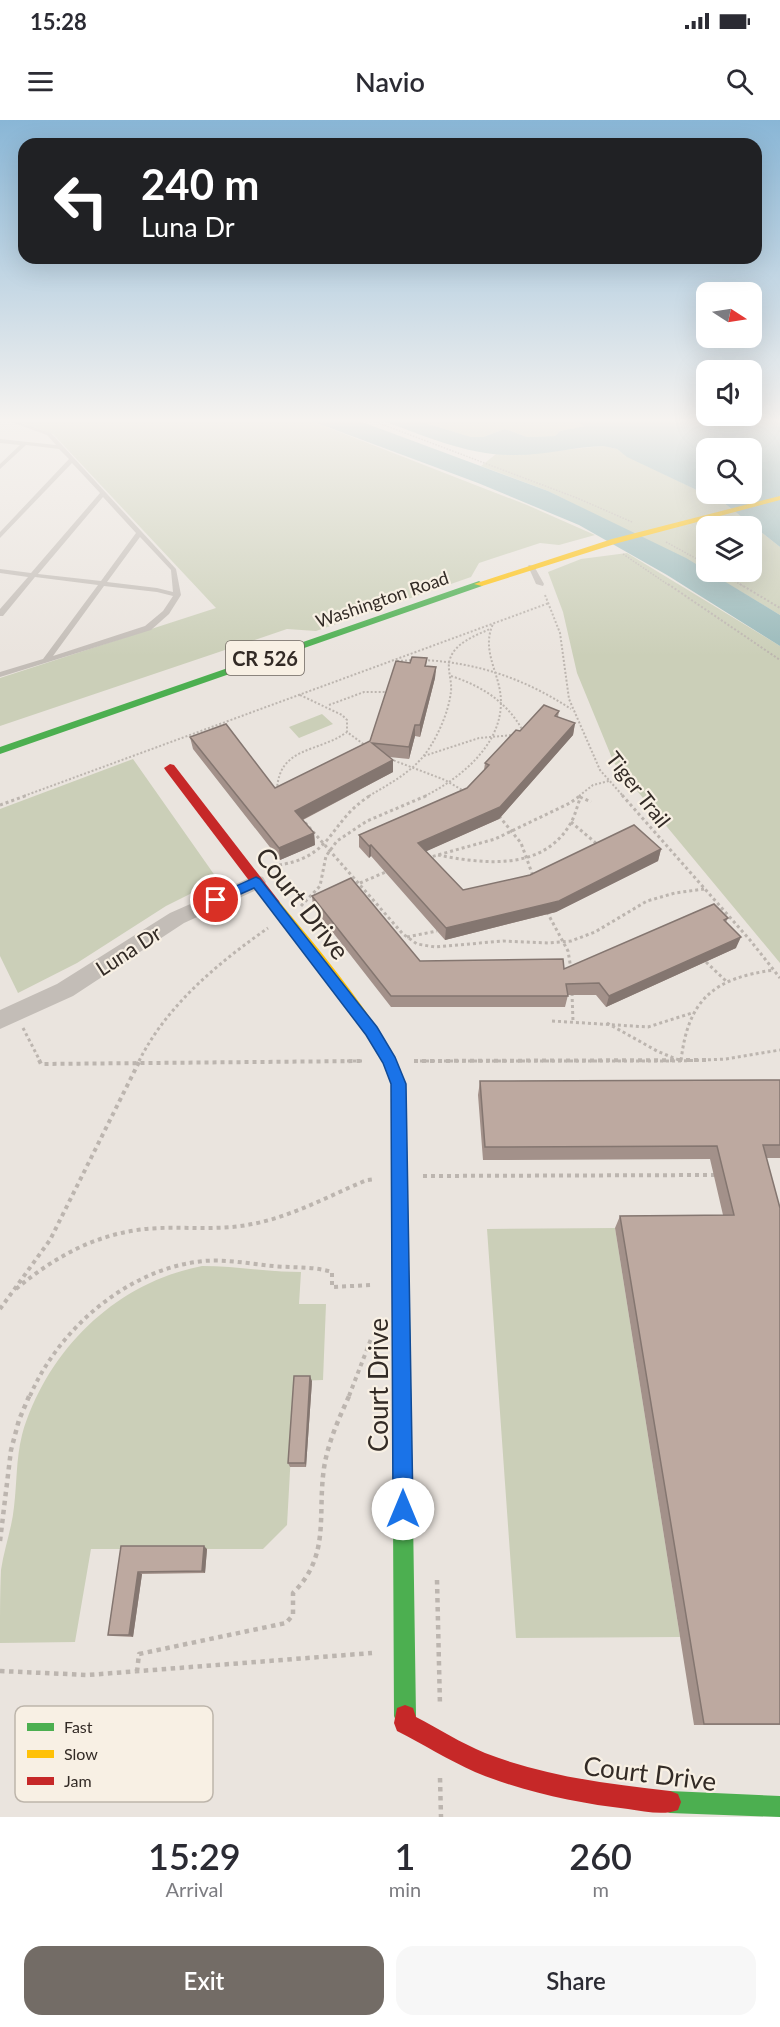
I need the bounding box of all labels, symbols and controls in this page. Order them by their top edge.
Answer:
text: 15:28 [30,8,87,35]
icon: menu [24,65,57,98]
text: Navio [355,65,425,98]
icon: search [723,65,756,98]
text: 240 m [141,159,259,209]
icon: left [42,162,120,240]
text: Luna Dr [141,210,235,243]
north arrow [696,282,762,348]
map controls [696,282,762,582]
button: sound [696,360,762,426]
button: search [696,438,762,504]
button: layers [696,516,762,582]
street label: Washington Road [313,566,451,632]
road number: CR 526 [226,641,304,675]
street label: Tiger Trail [602,746,676,832]
street label: Court Drive [249,840,357,966]
pin [190,874,241,925]
icon: arrive [199,883,232,916]
street label: Luna Dr [91,919,166,980]
street label: Court Drive [362,1318,394,1452]
position arrow [371,1477,435,1541]
legend [15,1706,213,1802]
text: Fast [64,1717,93,1736]
text: Slow [64,1744,98,1763]
street label: Court Drive [582,1749,718,1797]
text: Jam [64,1771,92,1790]
text: 15:29 [148,1834,241,1878]
text: 1 [395,1834,415,1878]
text: 260 [569,1834,632,1878]
text: Arrival [166,1877,223,1901]
text: min [389,1877,421,1901]
text: m [592,1877,609,1901]
button: Exit [24,1946,384,2015]
button: Share [396,1946,756,2015]

